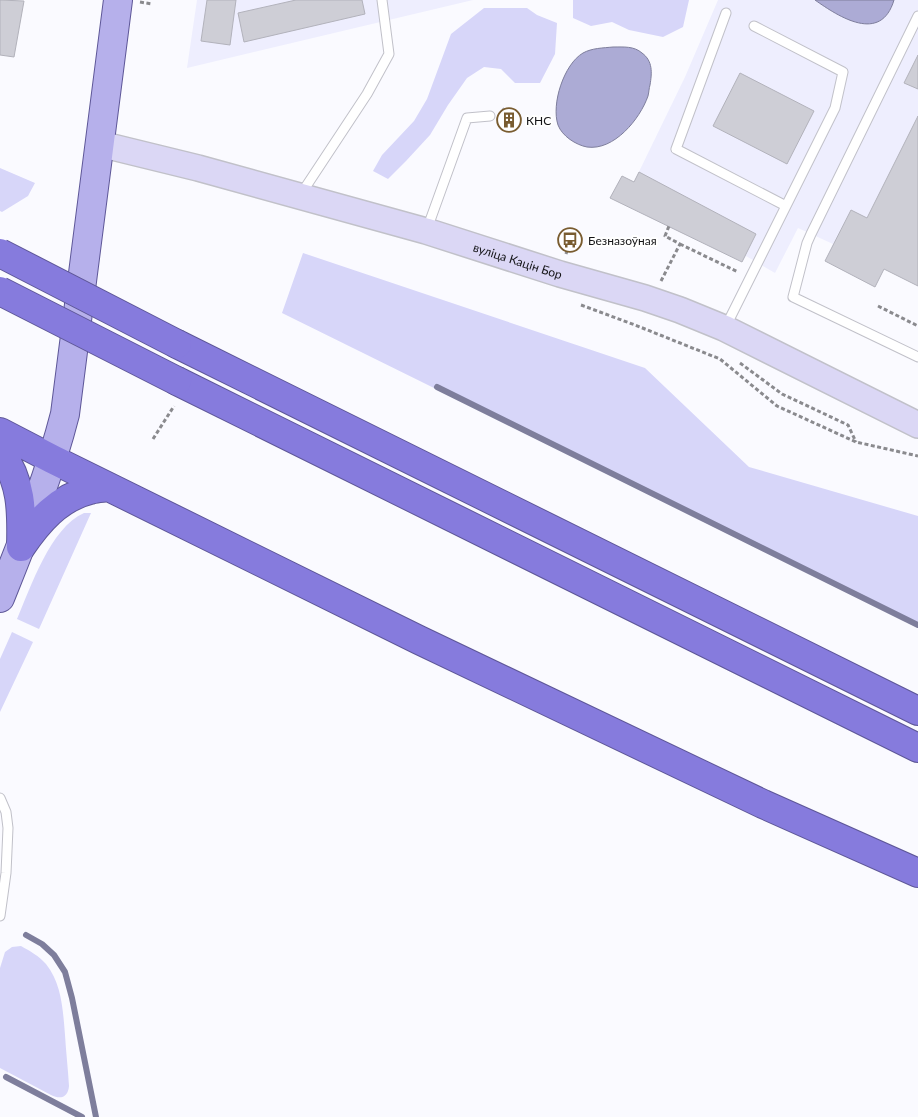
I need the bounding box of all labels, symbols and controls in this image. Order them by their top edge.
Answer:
building icon: КНС [496,107,522,133]
place label: КНС [526,113,551,128]
bus stop icon: Безназоўная [557,227,583,253]
place label: Безназоўная [588,233,657,248]
street label: вуліца Кацін Бор [472,239,565,282]

